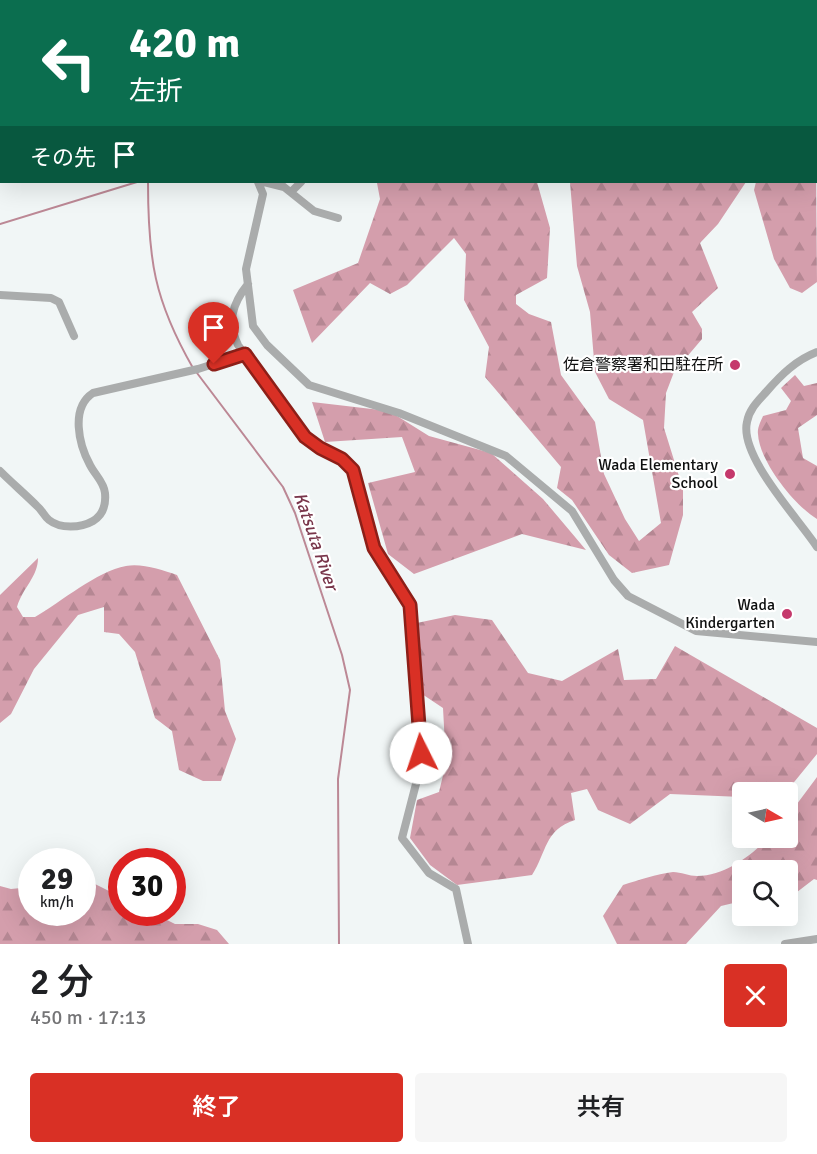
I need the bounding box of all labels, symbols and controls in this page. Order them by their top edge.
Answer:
text: 420 m [129,18,240,69]
icon: left [30,24,108,102]
text: 左折 [129,75,183,108]
icon: arrive [108,138,141,171]
text: その先 [30,144,96,171]
pin [188,302,239,364]
icon: arrive [197,311,230,344]
place label: 佐倉警察署和田駐在所 [563,355,723,375]
marker: 佐倉警察署和田駐在所 [728,358,742,372]
place label: Wada Elementary School [598,455,719,493]
marker: Wada Elementary School [723,467,737,481]
water label: Katsuta River [289,489,344,595]
place label: Wada Kindergarten [685,595,775,633]
marker: Wada Kindergarten [780,607,794,621]
position arrow [389,721,453,785]
north arrow [732,782,798,848]
map controls [732,782,798,926]
speed limit sign: 30 [108,848,186,926]
button: search [732,860,798,926]
text: 29 [41,861,73,898]
text: km/h [40,893,74,911]
text: 2 分 [30,960,93,1005]
button: close [724,964,787,1027]
text: 450 m · 17:13 [30,1005,146,1030]
button: 終了 [30,1073,403,1142]
button: 共有 [415,1073,787,1142]

